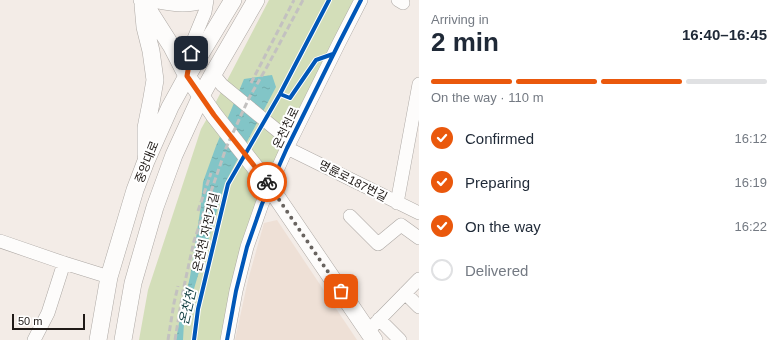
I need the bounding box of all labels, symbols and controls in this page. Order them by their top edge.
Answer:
text: Arriving in [431,12,489,27]
text: 16:40–16:45 [682,26,767,43]
text: 2 min [431,27,499,57]
pin [174,36,208,70]
icon: home [180,42,202,64]
text: On the way · 110 m [431,90,543,105]
street label: 온천천로 [270,105,302,151]
icon: check [431,127,453,149]
text: Confirmed [465,130,534,147]
text: 16:12 [734,131,767,146]
street label: 중앙대로 [132,139,162,185]
street label: 명륜로187번길 [316,158,390,204]
courier [247,162,287,202]
icon: bike [256,171,278,193]
icon: check [431,171,453,193]
text: Preparing [465,174,530,191]
text: 16:19 [734,175,767,190]
street label: 온천천 자전거길 [190,191,222,273]
icon: check [431,215,453,237]
text: On the way [465,218,541,235]
text: 16:22 [734,219,767,234]
text: Delivered [465,262,528,279]
pin [324,274,358,308]
icon: bag [330,280,352,302]
water label: 온천천 [176,287,199,326]
scale bar [12,312,85,331]
text: 50 m [18,315,42,327]

